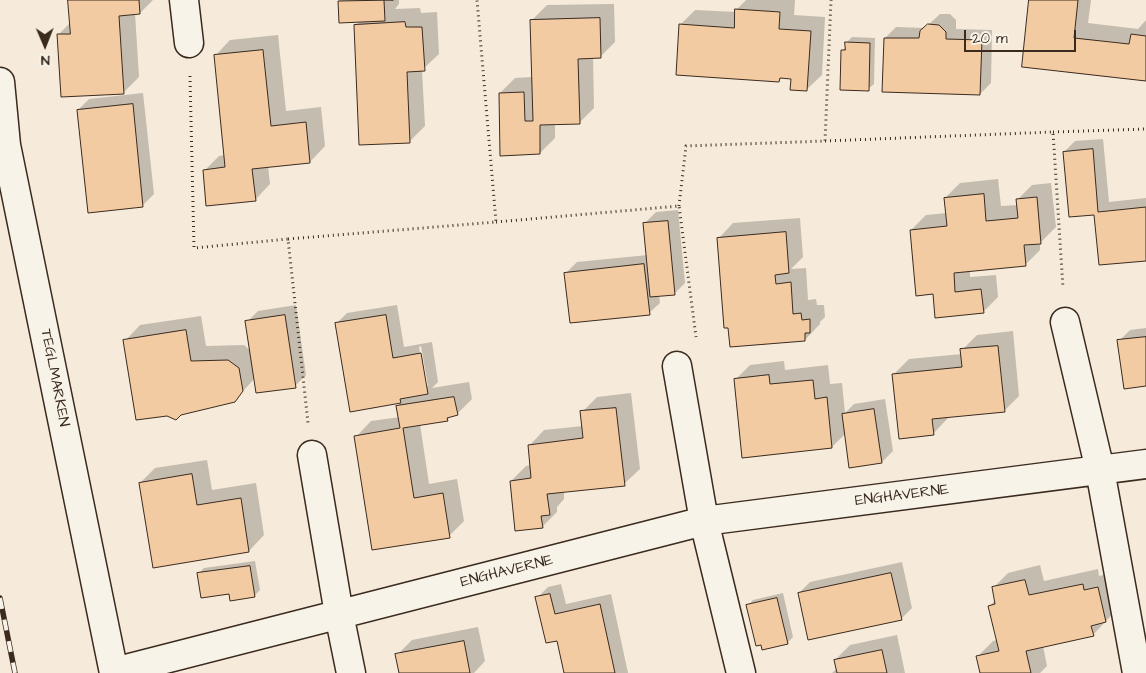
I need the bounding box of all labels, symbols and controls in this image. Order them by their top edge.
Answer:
north arrow [20,20,70,70]
scale bar [966,20,1078,52]
text: 20 m [972,28,1008,49]
text: N [41,50,50,70]
street label: TEGLMARKEN [36,328,72,428]
street label: ENGHAVERNE [854,481,950,511]
street label: ENGHAVERNE [459,552,555,592]

